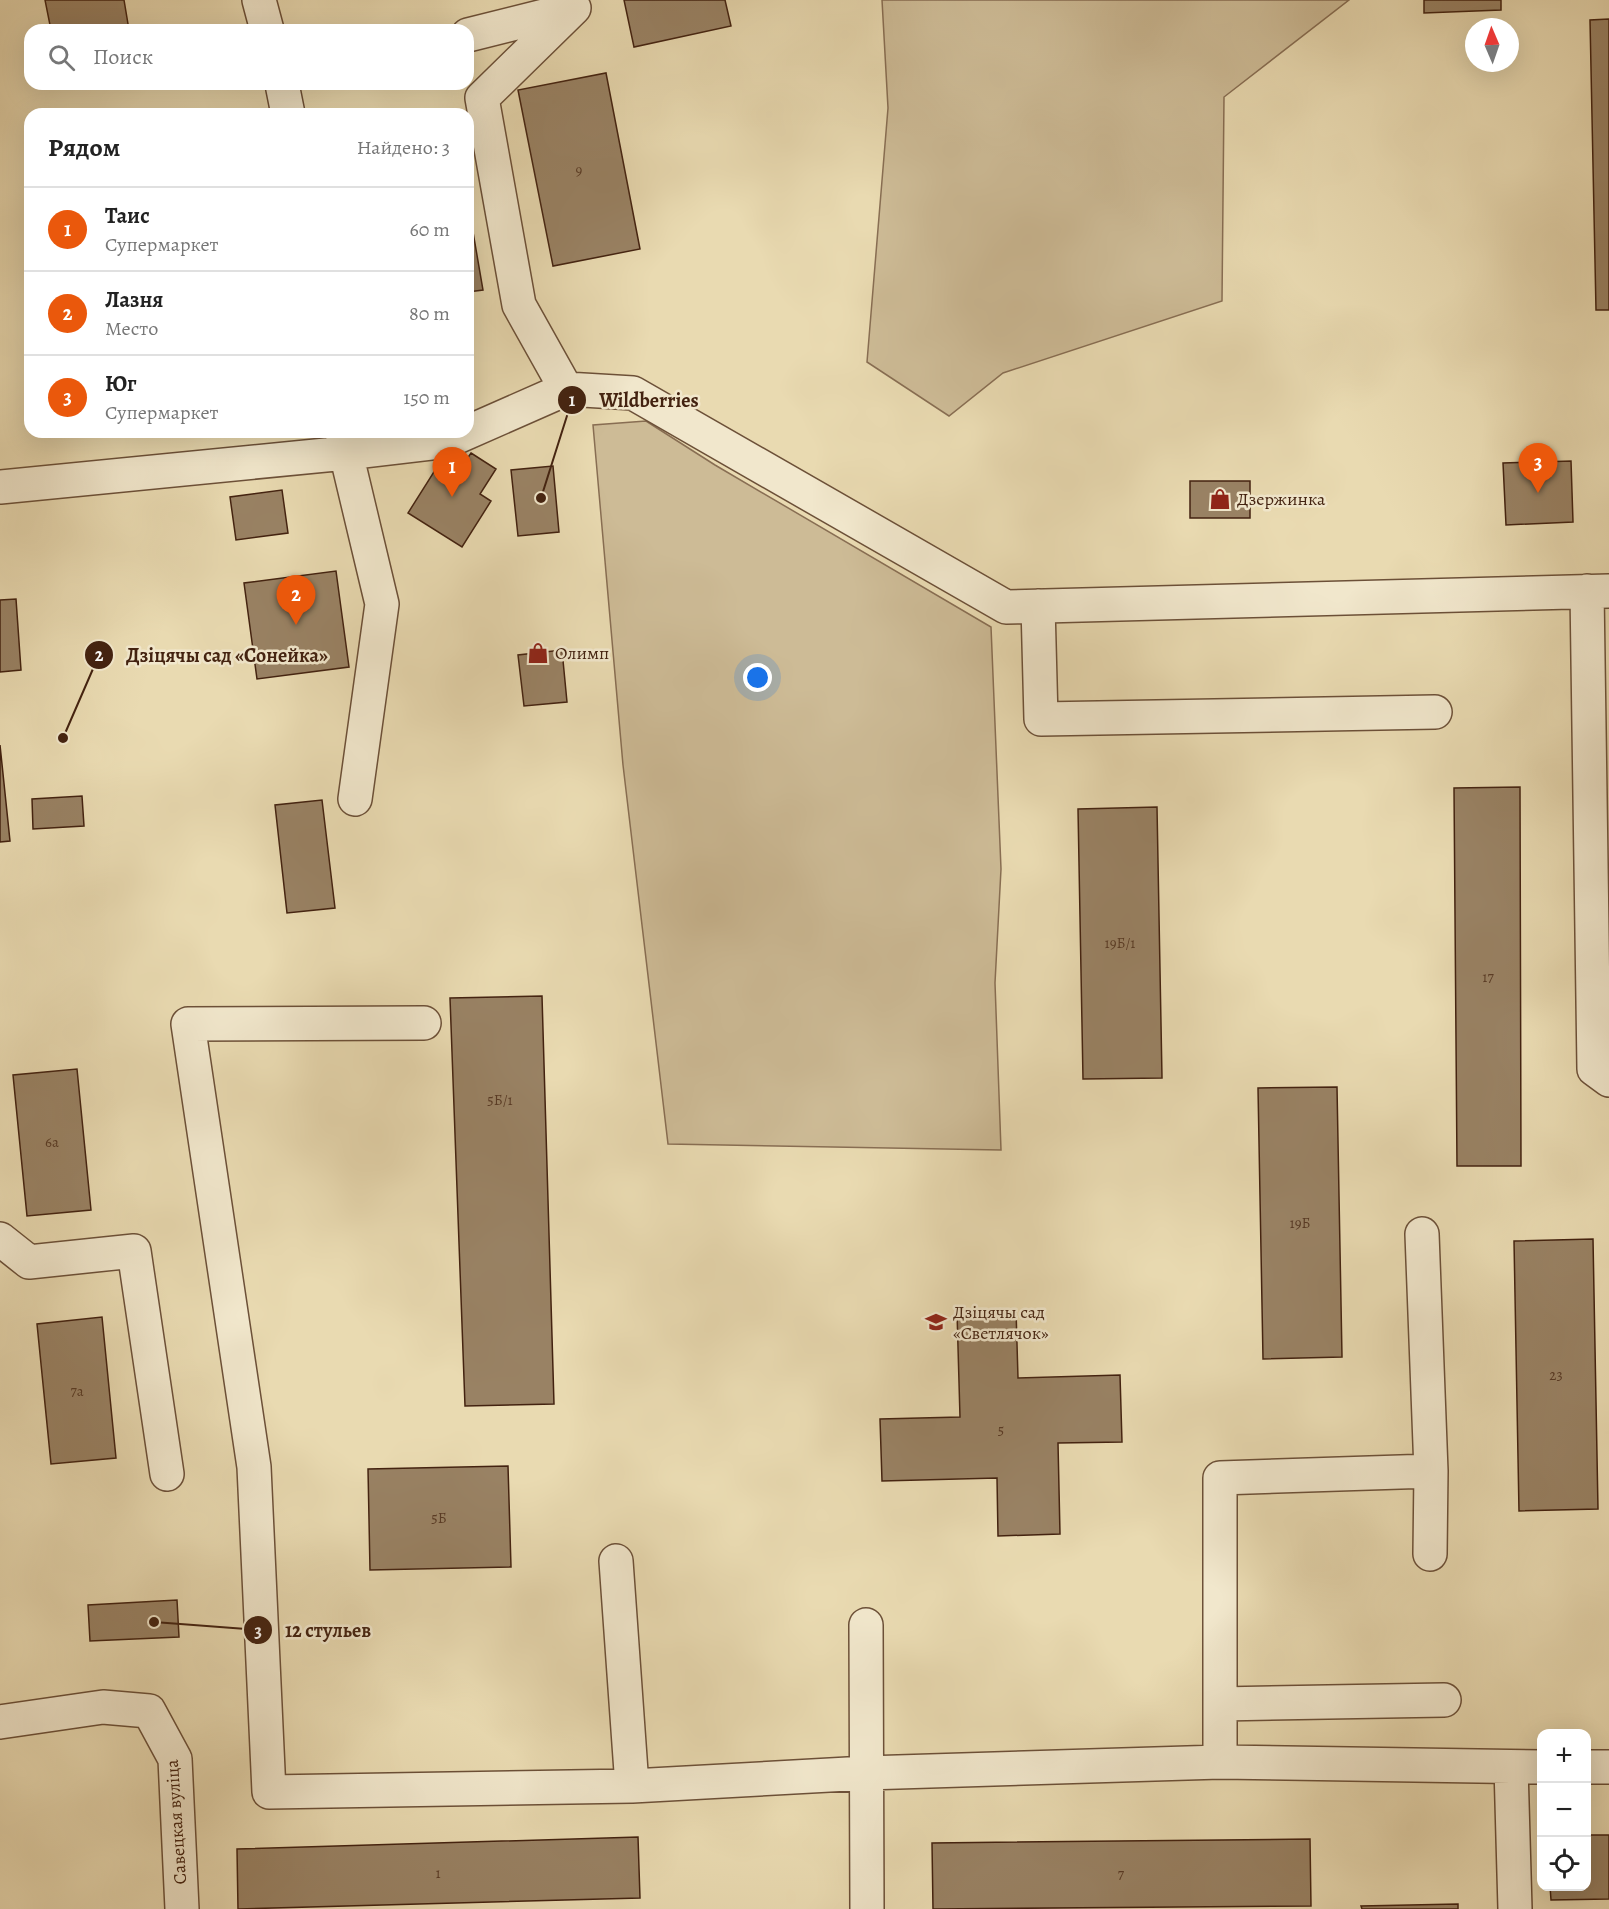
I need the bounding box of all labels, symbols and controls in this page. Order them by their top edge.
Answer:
north arrow [1465,18,1519,72]
search box [24,24,474,90]
icon: search [45,41,78,74]
text: Поиск [93,42,153,72]
text: Рядом [48,130,120,165]
text: Найдено: 3 [357,134,450,161]
house number: 9 [576,160,583,180]
text: Таис [105,201,150,231]
text: 1 [64,216,71,243]
text: 60 m [410,216,450,243]
text: Супермаркет [105,231,219,258]
text: Лазня [105,285,163,315]
text: 2 [63,300,72,327]
text: 80 m [409,300,450,327]
text: Место [105,315,158,342]
text: Юг [105,369,137,399]
callout: Wildberries [557,381,711,419]
text: 3 [63,384,72,411]
text: 150 m [403,384,450,411]
text: Wildberries [598,387,699,414]
text: 1 [569,388,576,412]
text: Супермаркет [105,399,219,426]
pin: 3 [1518,444,1558,493]
pin: 1 [432,448,472,497]
shop icon: Дзержинка [1208,487,1232,511]
place label: Дзержинка [1237,487,1326,511]
pin: 2 [276,576,316,625]
callout: Дзіцячы сад «Сонейка» [84,636,340,674]
shop icon: Олимп [526,641,550,665]
place label: Олимп [555,641,609,665]
text: Дзіцячы сад «Сонейка» [126,642,328,669]
text: 2 [95,643,104,667]
your location [743,663,772,692]
house number: 19Б/1 [1105,933,1135,953]
house number: 17 [1482,967,1494,987]
house number: 5Б/1 [487,1090,513,1110]
house number: 6а [45,1132,59,1152]
house number: 19Б [1290,1213,1311,1233]
place label: Дзіцячы сад «Светлячок» [953,1300,1049,1345]
school or university icon: Дзіцячы сад «Светлячок» [924,1310,948,1334]
house number: 23 [1549,1365,1563,1385]
house number: 7а [70,1381,84,1401]
house number: 5 [998,1420,1004,1440]
house number: 5Б [431,1508,447,1528]
callout: 12 стульев [243,1611,384,1649]
text: 12 стульев [285,1617,371,1644]
text: 3 [254,1619,262,1643]
map controls [1537,1729,1591,1891]
button: + [1537,1729,1591,1783]
street label: Савецкая вуліца [160,1758,192,1885]
button: − [1537,1783,1591,1837]
button: locate [1537,1837,1591,1891]
house number: 1 [435,1863,441,1883]
house number: 7 [1118,1864,1125,1884]

